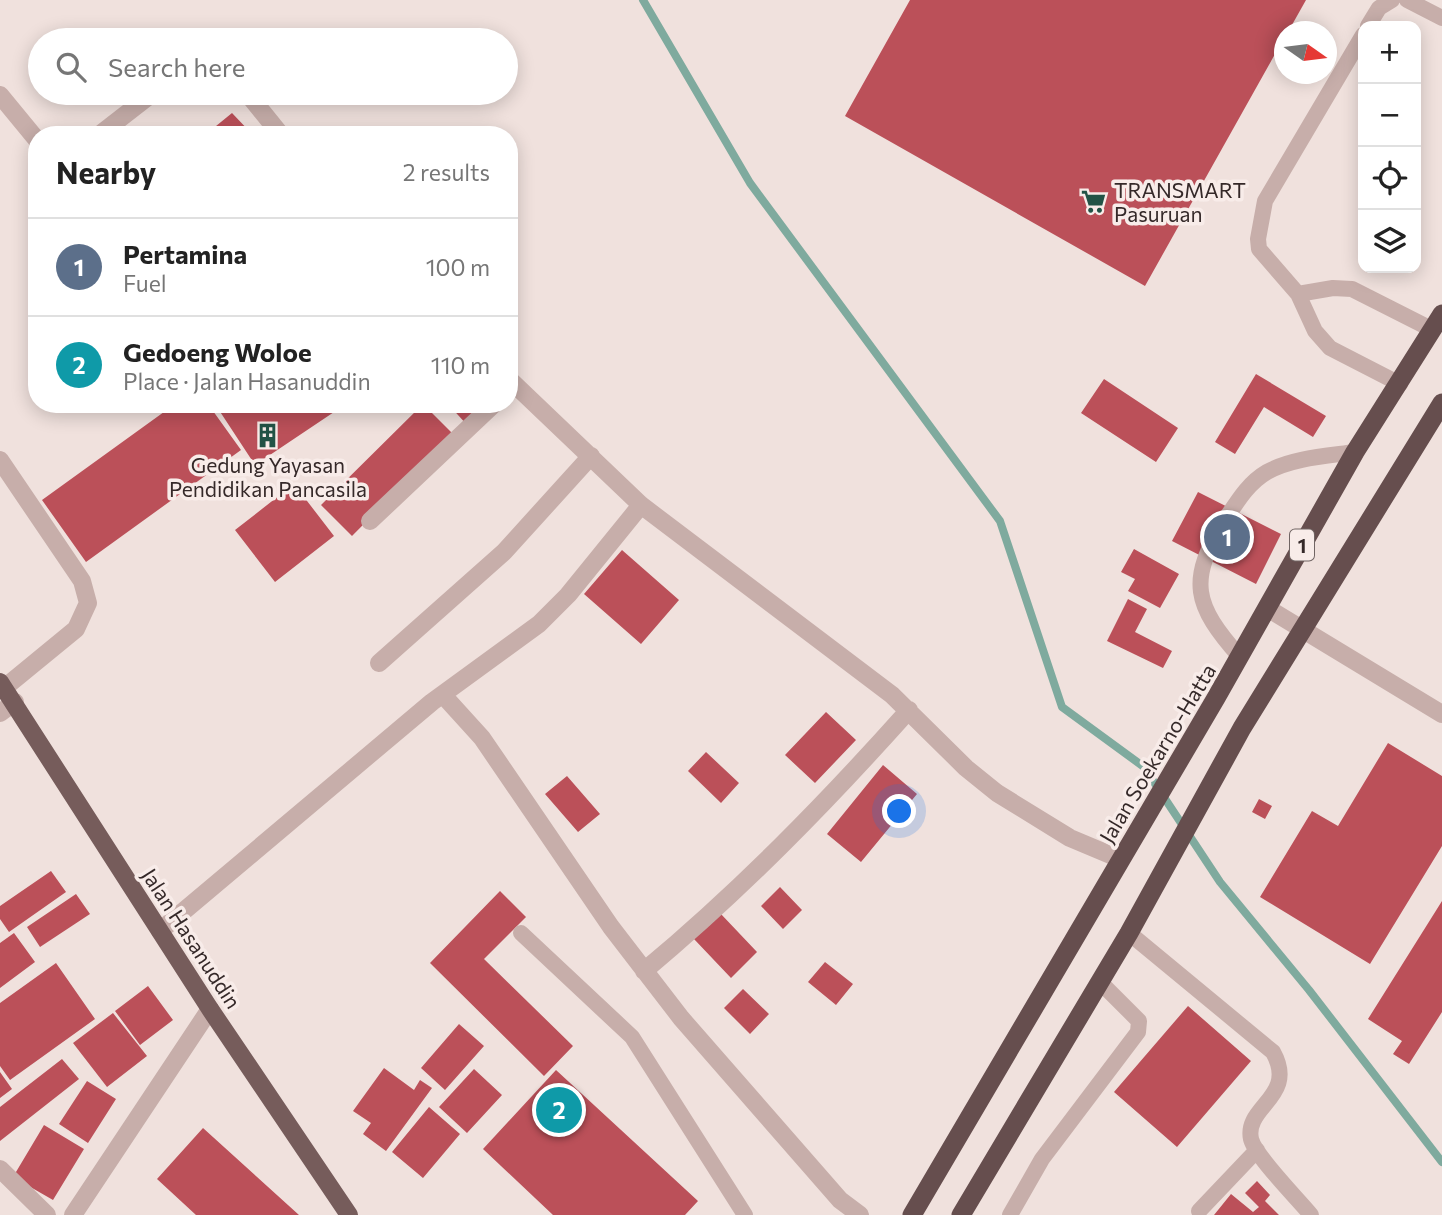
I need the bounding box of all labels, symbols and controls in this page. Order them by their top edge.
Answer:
north arrow [1274,21,1337,84]
map controls [1358,21,1421,273]
button: + [1358,21,1421,84]
search box [28,28,518,105]
icon: search [52,48,90,86]
text: Search here [108,51,246,82]
button: − [1358,84,1421,147]
button: locate [1358,147,1421,210]
text: Nearby [56,153,156,190]
text: 2 results [403,158,490,186]
place label: TRANSMART Pasuruan [1114,177,1246,226]
supermarket icon: TRANSMART Pasuruan [1080,187,1108,215]
button: layers [1358,210,1421,273]
text: Pertamina [123,238,247,269]
text: 1 [74,253,84,281]
text: 100 m [426,253,490,281]
text: Fuel [123,269,167,297]
text: Gedoeng Woloe [123,336,312,367]
text: 2 [72,351,86,379]
text: 110 m [431,351,490,379]
text: Place · Jalan Hasanuddin [123,367,371,395]
building icon: Gedung Yayasan Pendidikan Pancasila [254,421,282,449]
place label: Gedung Yayasan Pendidikan Pancasila [169,452,367,501]
pin: 1 [1204,511,1250,563]
road number: 1 [1290,530,1314,560]
street label: Jalan Soekarno-Hatta [1094,659,1220,847]
your location [882,794,916,828]
street label: Jalan Hasanuddin [137,863,247,1013]
pin: 2 [536,1084,582,1136]

